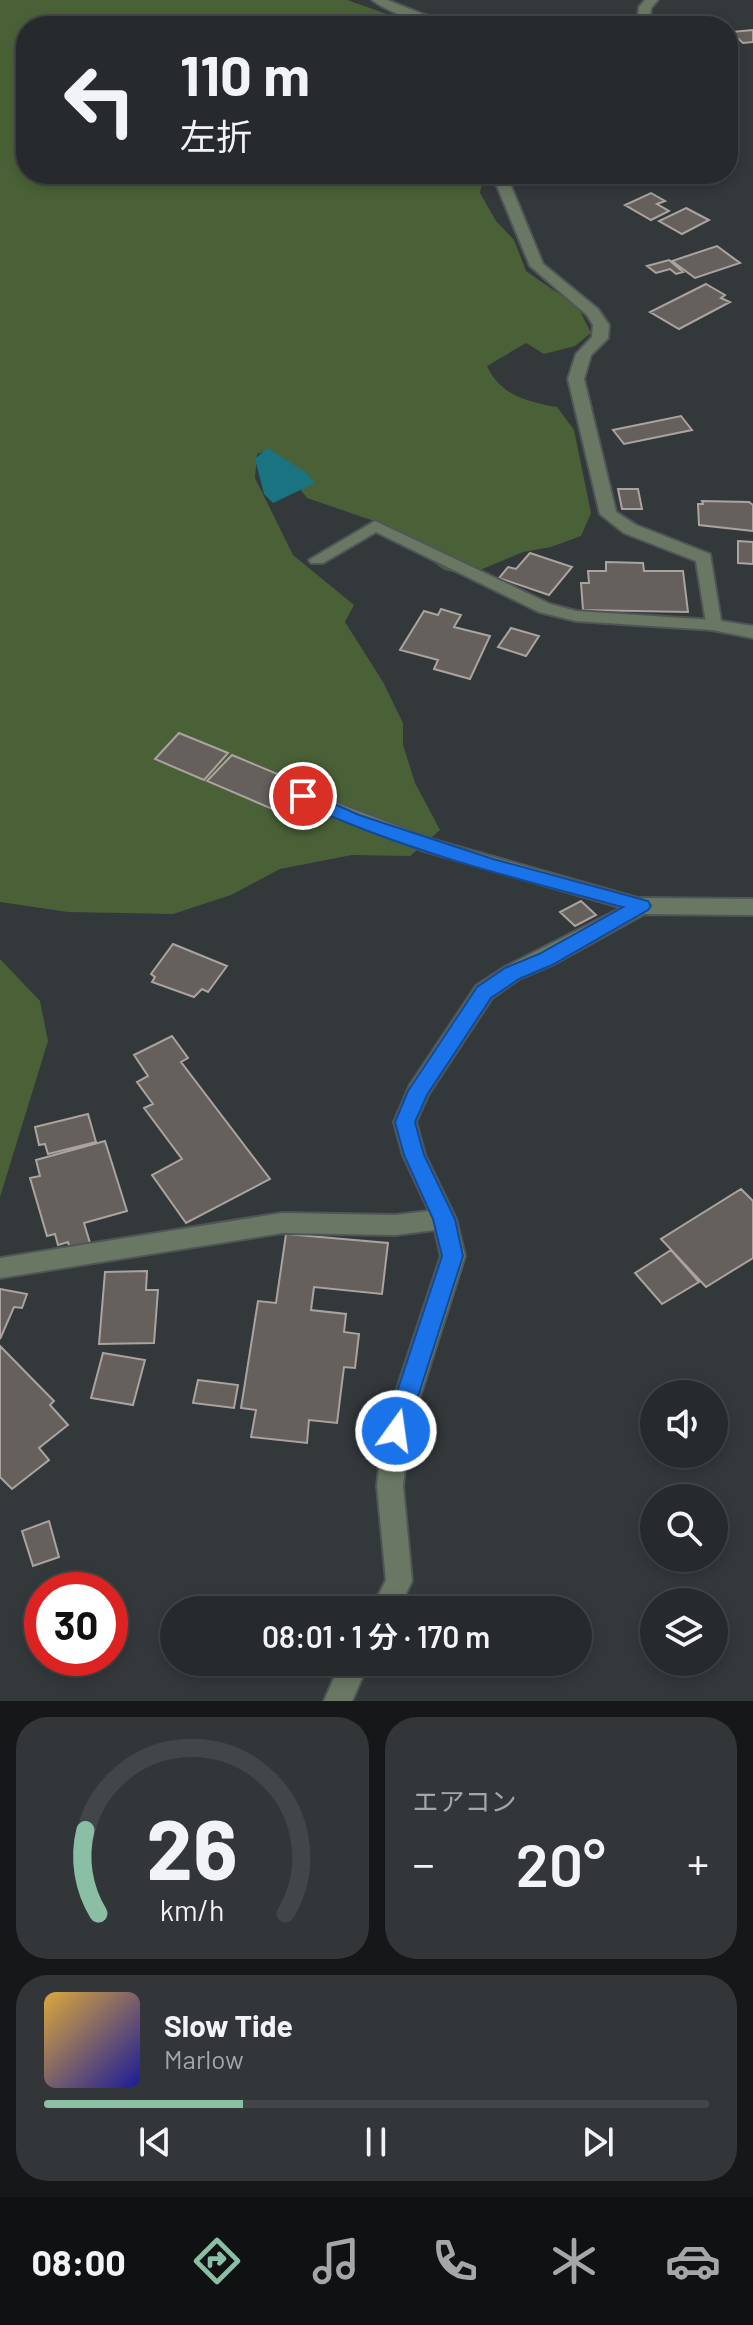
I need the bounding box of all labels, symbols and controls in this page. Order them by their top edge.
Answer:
text: 110 m [180,40,310,107]
icon: left [48,48,152,152]
text: 左折 [180,114,252,157]
pin [269,762,337,830]
icon: arrive [281,774,325,818]
map controls [640,1380,728,1676]
button: sound [640,1380,728,1468]
position arrow [354,1389,438,1473]
button: search [640,1484,728,1572]
speed limit sign: 30 [24,1572,128,1676]
button: layers [640,1588,728,1676]
text: 08:01 · 1 分 · 170 m [262,1618,490,1654]
text: エアコン [413,1785,517,1816]
text: 26 [147,1797,238,1897]
text: 20° [516,1827,606,1899]
text: − [413,1836,435,1889]
text: + [687,1836,709,1889]
text: km/h [160,1892,225,1927]
text: Slow Tide [164,2007,293,2043]
text: Marlow [164,2043,244,2074]
icon: previous [133,2120,177,2164]
icon: pause [354,2120,398,2164]
icon: next [576,2120,620,2164]
icon: directions [189,2233,245,2289]
icon: music [308,2233,364,2289]
icon: phone [427,2233,483,2289]
icon: climate [546,2233,602,2289]
icon: car [665,2233,721,2289]
text: 08:00 [32,2240,126,2283]

